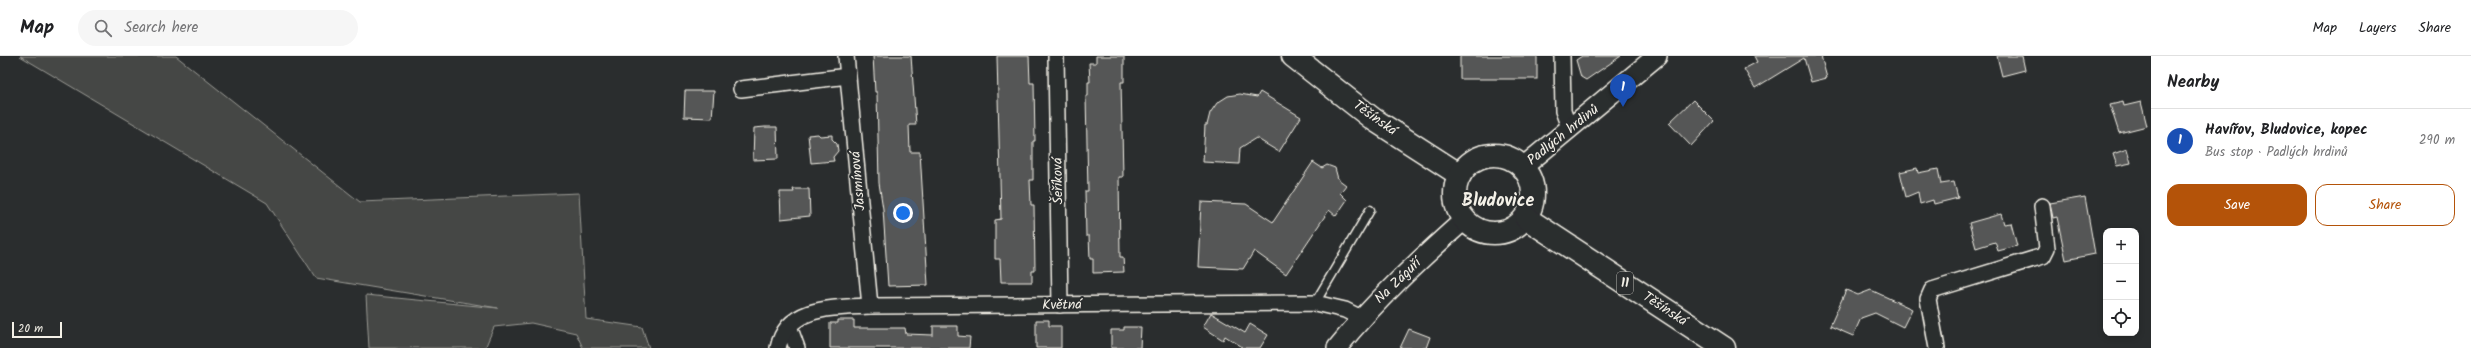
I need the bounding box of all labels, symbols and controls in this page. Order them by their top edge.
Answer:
search box [78,10,358,46]
text: Map [20,13,54,43]
text: Search here [124,16,198,40]
icon: search [92,17,114,39]
text: Map [2313,17,2337,39]
text: Layers [2359,17,2397,39]
text: Share [2419,17,2451,39]
text: Nearby [2167,69,2219,96]
pin: 1 [1610,74,1636,107]
street label: Těšínská [1348,95,1403,142]
street label: Padlých hrdinů [1522,99,1604,171]
text: Havířov, Bludovice, kopec [2205,118,2368,142]
text: 1 [2178,130,2182,151]
text: 290 m [2419,130,2455,151]
text: Bus stop · Padlých hrdinů [2205,142,2347,163]
street label: Jasmínová [844,149,872,212]
street label: Šeříková [1047,156,1069,205]
button: Save [2167,184,2307,226]
button: Share [2315,184,2455,226]
district label: Bludovice [1462,187,1534,216]
your location [893,203,913,223]
map controls [2103,228,2139,336]
button: + [2103,228,2139,264]
street label: Na Záguří [1369,251,1428,309]
button: − [2103,264,2139,300]
road number: 11 [1617,272,1633,294]
street label: Těšínská [1638,286,1693,332]
street label: Květná [1042,294,1083,316]
button: locate [2103,300,2139,336]
scale bar [12,320,62,339]
text: 20 m [18,320,43,338]

